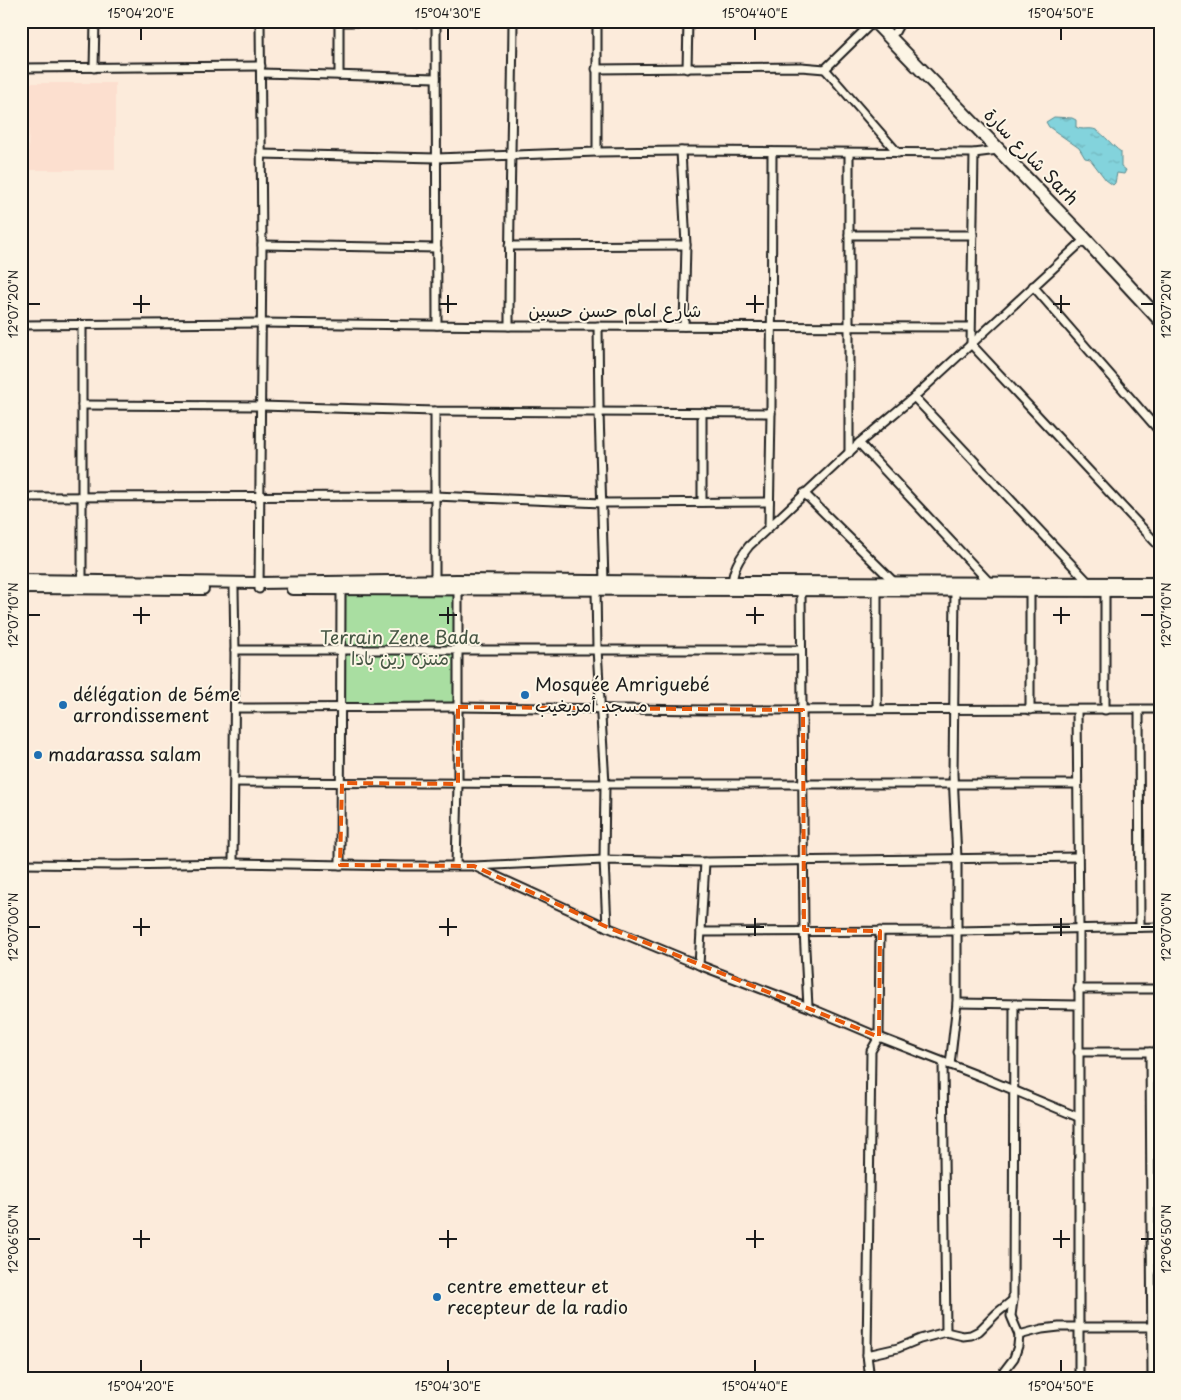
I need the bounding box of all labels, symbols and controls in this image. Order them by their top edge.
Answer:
text: 15°04'20"E [108,4,174,22]
text: 15°04'30"E [415,4,481,22]
text: 15°04'40"E [722,4,788,22]
text: 15°04'50"E [1028,4,1094,22]
street label: شارع سارة Sarh [979,101,1086,211]
text: 12°07'20"N [4,270,22,338]
text: 12°07'20"N [1157,270,1175,338]
street label: شارع امام حسن حسين [528,296,702,325]
text: 12°07'10"N [4,582,22,648]
text: 12°07'10"N [1157,582,1175,648]
park label: Terrain Zene Bada منتزه زين بادا [320,623,481,671]
place label: Mosquée Amriguebé مسجد أمريغيب [535,670,710,718]
place label: délégation de 5éme arrondissement [73,680,240,728]
marker: Mosquée Amriguebé مسجد أمريغيب [519,689,531,701]
marker: délégation de 5éme arrondissement [57,699,69,711]
place label: madarassa salam [48,740,201,767]
marker: madarassa salam [32,749,44,761]
text: 12°07'00"N [4,893,22,961]
text: 12°07'00"N [1157,893,1175,961]
text: 12°06'50"N [4,1205,22,1273]
text: 12°06'50"N [1157,1205,1175,1273]
place label: centre emetteur et recepteur de la radio [447,1272,628,1320]
marker: centre emetteur et recepteur de la radio [431,1291,443,1303]
text: 15°04'20"E [108,1377,174,1395]
text: 15°04'30"E [415,1377,481,1395]
text: 15°04'40"E [722,1377,788,1395]
text: 15°04'50"E [1028,1377,1094,1395]

